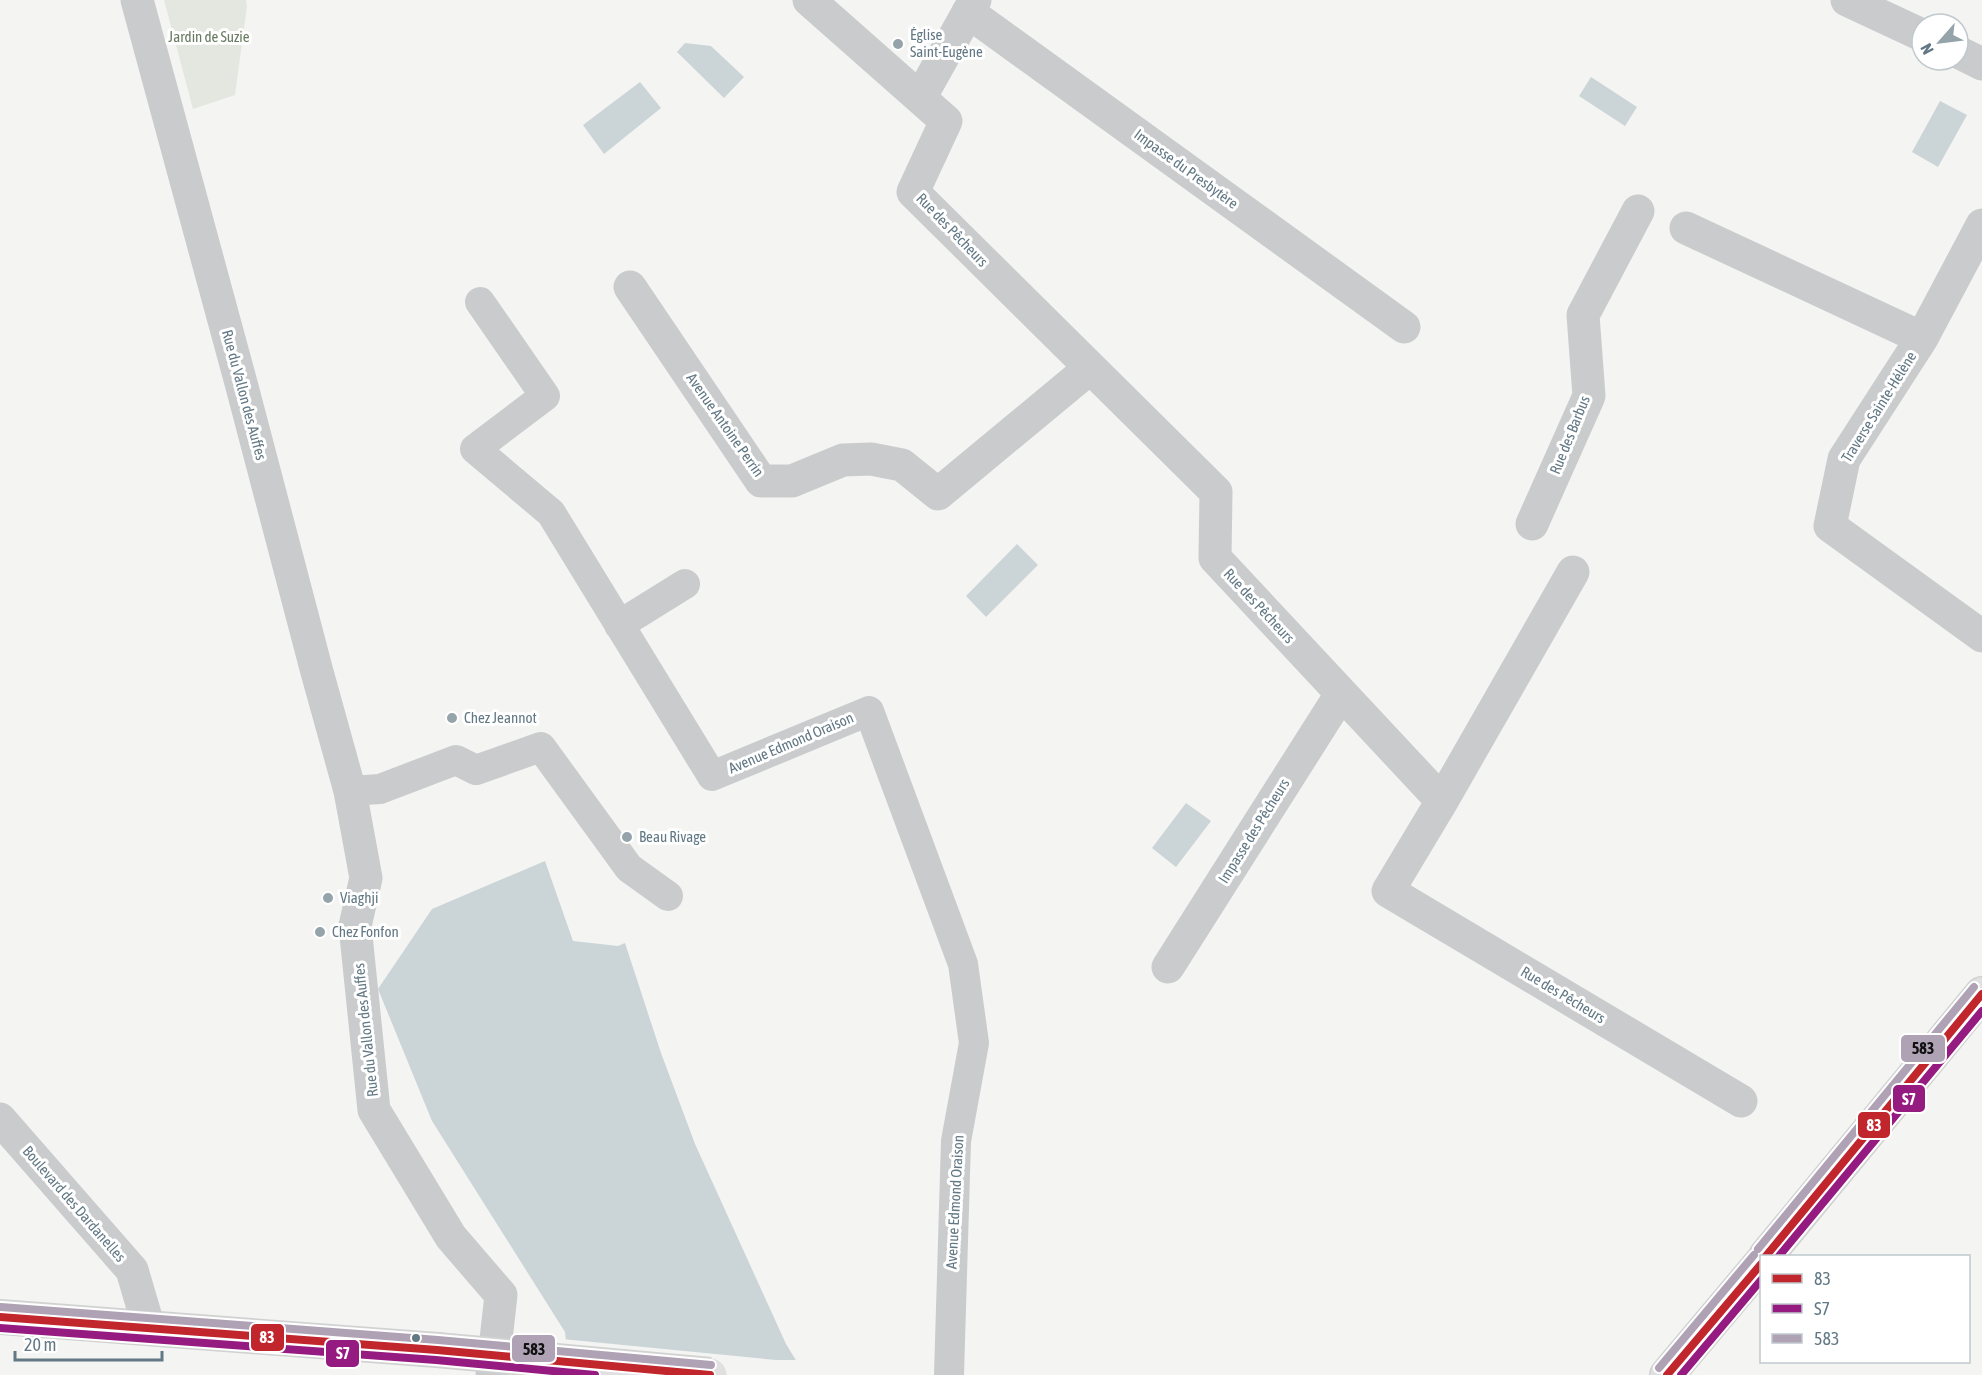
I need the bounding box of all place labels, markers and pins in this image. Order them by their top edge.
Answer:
place label: Église Saint-Eugène [910,26,983,60]
marker: Église Saint-Eugène [891,37,905,51]
place label: Chez Jeannot [464,709,537,726]
marker: Chez Jeannot [445,711,459,725]
place label: Beau Rivage [639,828,706,845]
marker: Beau Rivage [620,830,634,844]
place label: Viaghji [340,889,378,906]
marker: Viaghji [321,891,335,905]
place label: Chez Fonfon [332,923,399,940]
marker: Chez Fonfon [313,925,327,939]
unlabelled marker [410,1332,422,1344]

